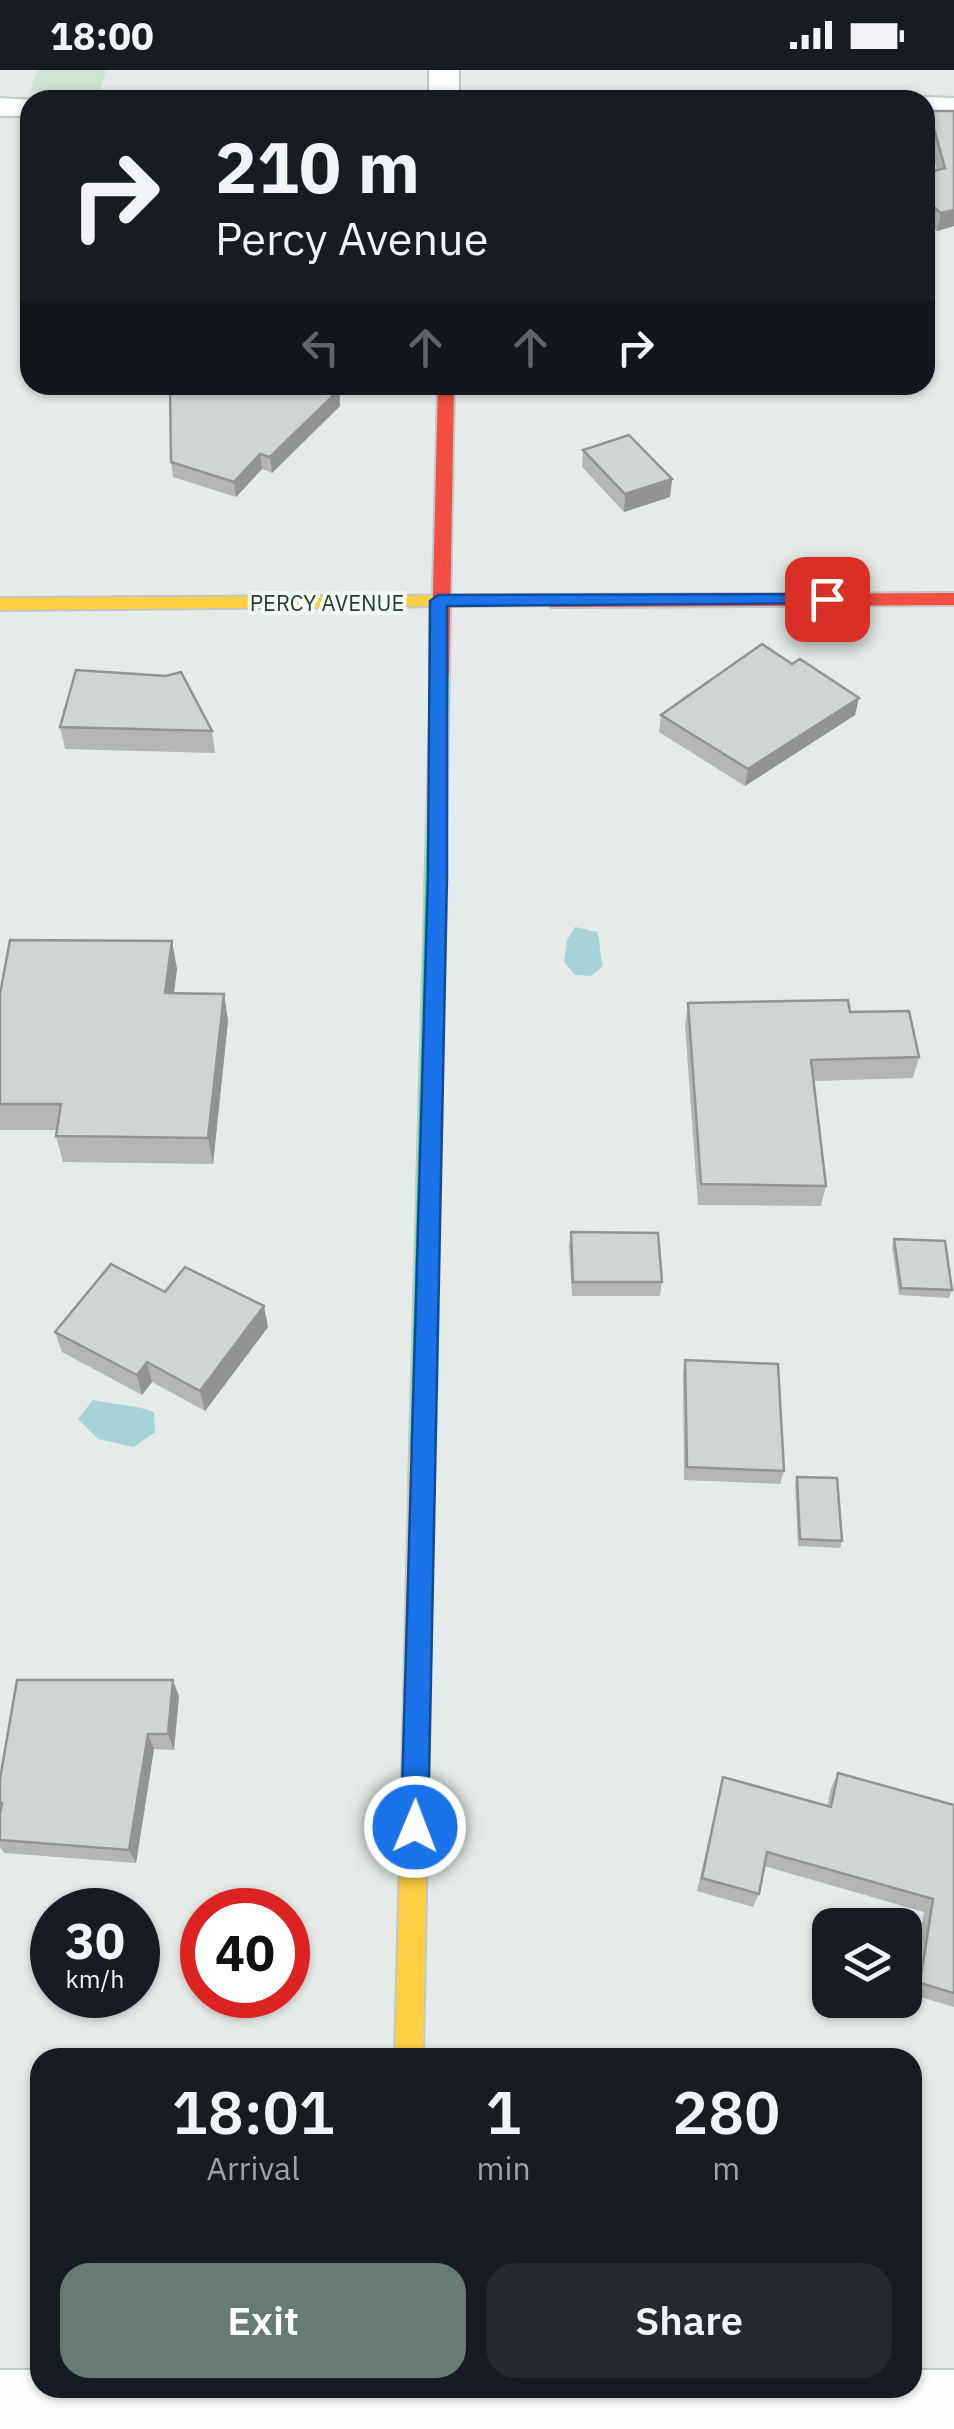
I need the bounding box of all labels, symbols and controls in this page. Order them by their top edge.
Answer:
text: 18:00 [50,11,154,60]
text: 210 m [215,121,420,212]
icon: right [50,130,180,260]
text: Percy Avenue [215,209,488,267]
icon: left [293,320,348,375]
icon: ahead [398,320,453,375]
icon: ahead [503,320,558,375]
icon: right [608,320,663,375]
pin [785,557,870,642]
icon: arrive [800,572,855,627]
street label: PERCY AVENUE [250,588,404,617]
position arrow [363,1775,467,1879]
speed limit sign: 40 [180,1888,310,2018]
text: 30 [65,1908,125,1973]
map controls [812,1908,922,2018]
button: layers [812,1908,922,2018]
text: km/h [66,1962,124,1995]
text: 18:01 [172,2072,335,2151]
text: 1 [486,2072,522,2151]
text: 280 [672,2072,780,2151]
text: Arrival [207,2147,300,2189]
text: min [476,2147,531,2189]
text: m [712,2147,740,2189]
button: Exit [60,2263,466,2378]
button: Share [486,2263,892,2378]

